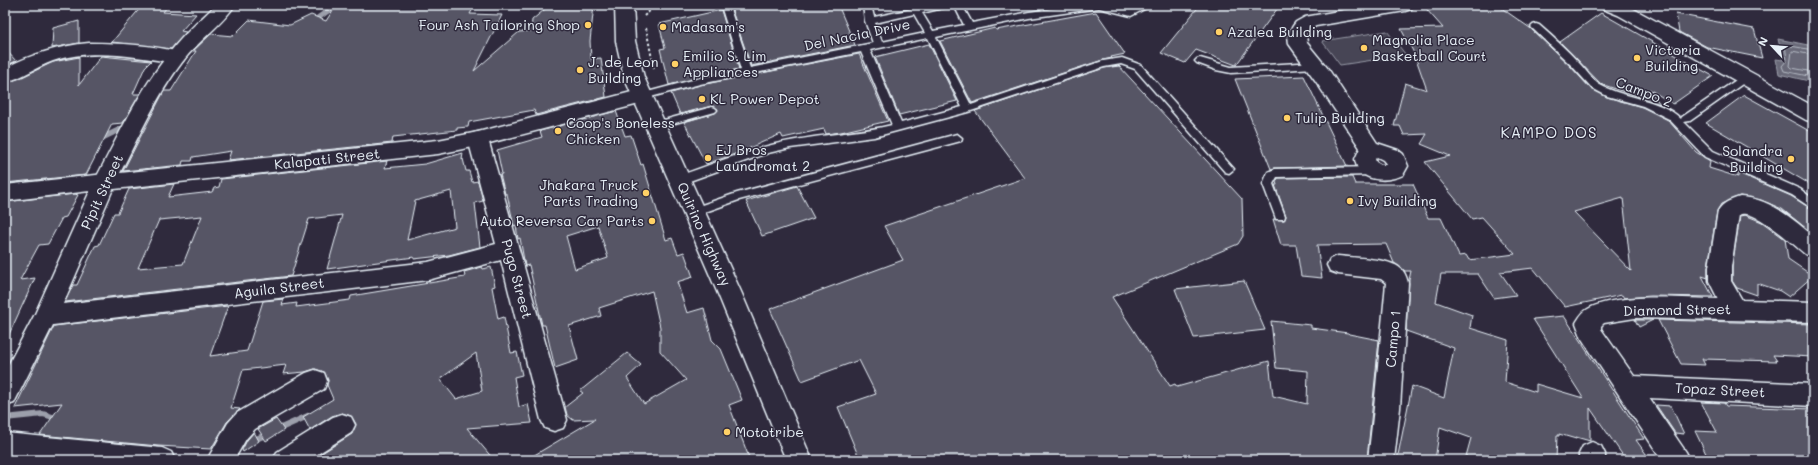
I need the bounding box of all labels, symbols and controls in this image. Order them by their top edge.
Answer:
street label: Del Nacia Drive [802,14,912,55]
place label: Four Ash Tailoring Shop [419,15,580,34]
place label: Madasam's [671,17,745,36]
marker: Four Ash Tailoring Shop [583,20,593,30]
marker: Madasam's [658,22,668,32]
place label: Azalea Building [1227,22,1332,41]
north arrow [1752,26,1792,66]
marker: Azalea Building [1214,27,1224,37]
place label: Magnolia Place Basketball Court [1372,30,1487,65]
text: N [1754,34,1771,48]
place label: Victoria Building [1645,40,1701,75]
marker: Magnolia Place Basketball Court [1359,43,1369,53]
place label: Emilio S. Lim Appliances [683,46,766,81]
place label: J. de Leon Building [588,52,658,87]
marker: Victoria Building [1632,53,1642,63]
marker: Emilio S. Lim Appliances [670,59,680,69]
marker: J. de Leon Building [575,65,585,75]
street label: Campo 2 [1613,72,1675,111]
place label: KL Power Depot [710,89,820,108]
marker: KL Power Depot [697,94,707,104]
place label: Tulip Building [1295,108,1385,127]
place label: Coop's Boneless Chicken [566,113,675,148]
marker: Tulip Building [1282,113,1292,123]
district label: KAMPO DOS [1501,122,1597,142]
marker: Coop's Boneless Chicken [553,126,563,136]
place label: EJ Bros Laundromat 2 [716,140,810,175]
place label: Solandra Building [1722,141,1783,176]
street label: Kalapati Street [273,143,381,174]
street label: Pipit Street [76,151,127,232]
marker: EJ Bros Laundromat 2 [703,153,713,163]
marker: Solandra Building [1786,154,1796,164]
place label: Jhakara Truck Parts Trading [539,175,638,210]
street label: Quirino Highway [673,179,736,289]
marker: Jhakara Truck Parts Trading [641,188,651,198]
place label: Ivy Building [1358,191,1437,210]
marker: Ivy Building [1345,196,1355,206]
place label: Auto Reversa Car Parts [479,211,644,230]
marker: Auto Reversa Car Parts [647,216,657,226]
street label: Pugo Street [498,237,537,321]
street label: Aguila Street [233,273,325,302]
street label: Diamond Street [1623,299,1731,320]
street label: Campo 1 [1381,309,1404,368]
street label: Topaz Street [1674,378,1766,401]
place label: Mototribe [735,422,804,441]
marker: Mototribe [722,427,732,437]

